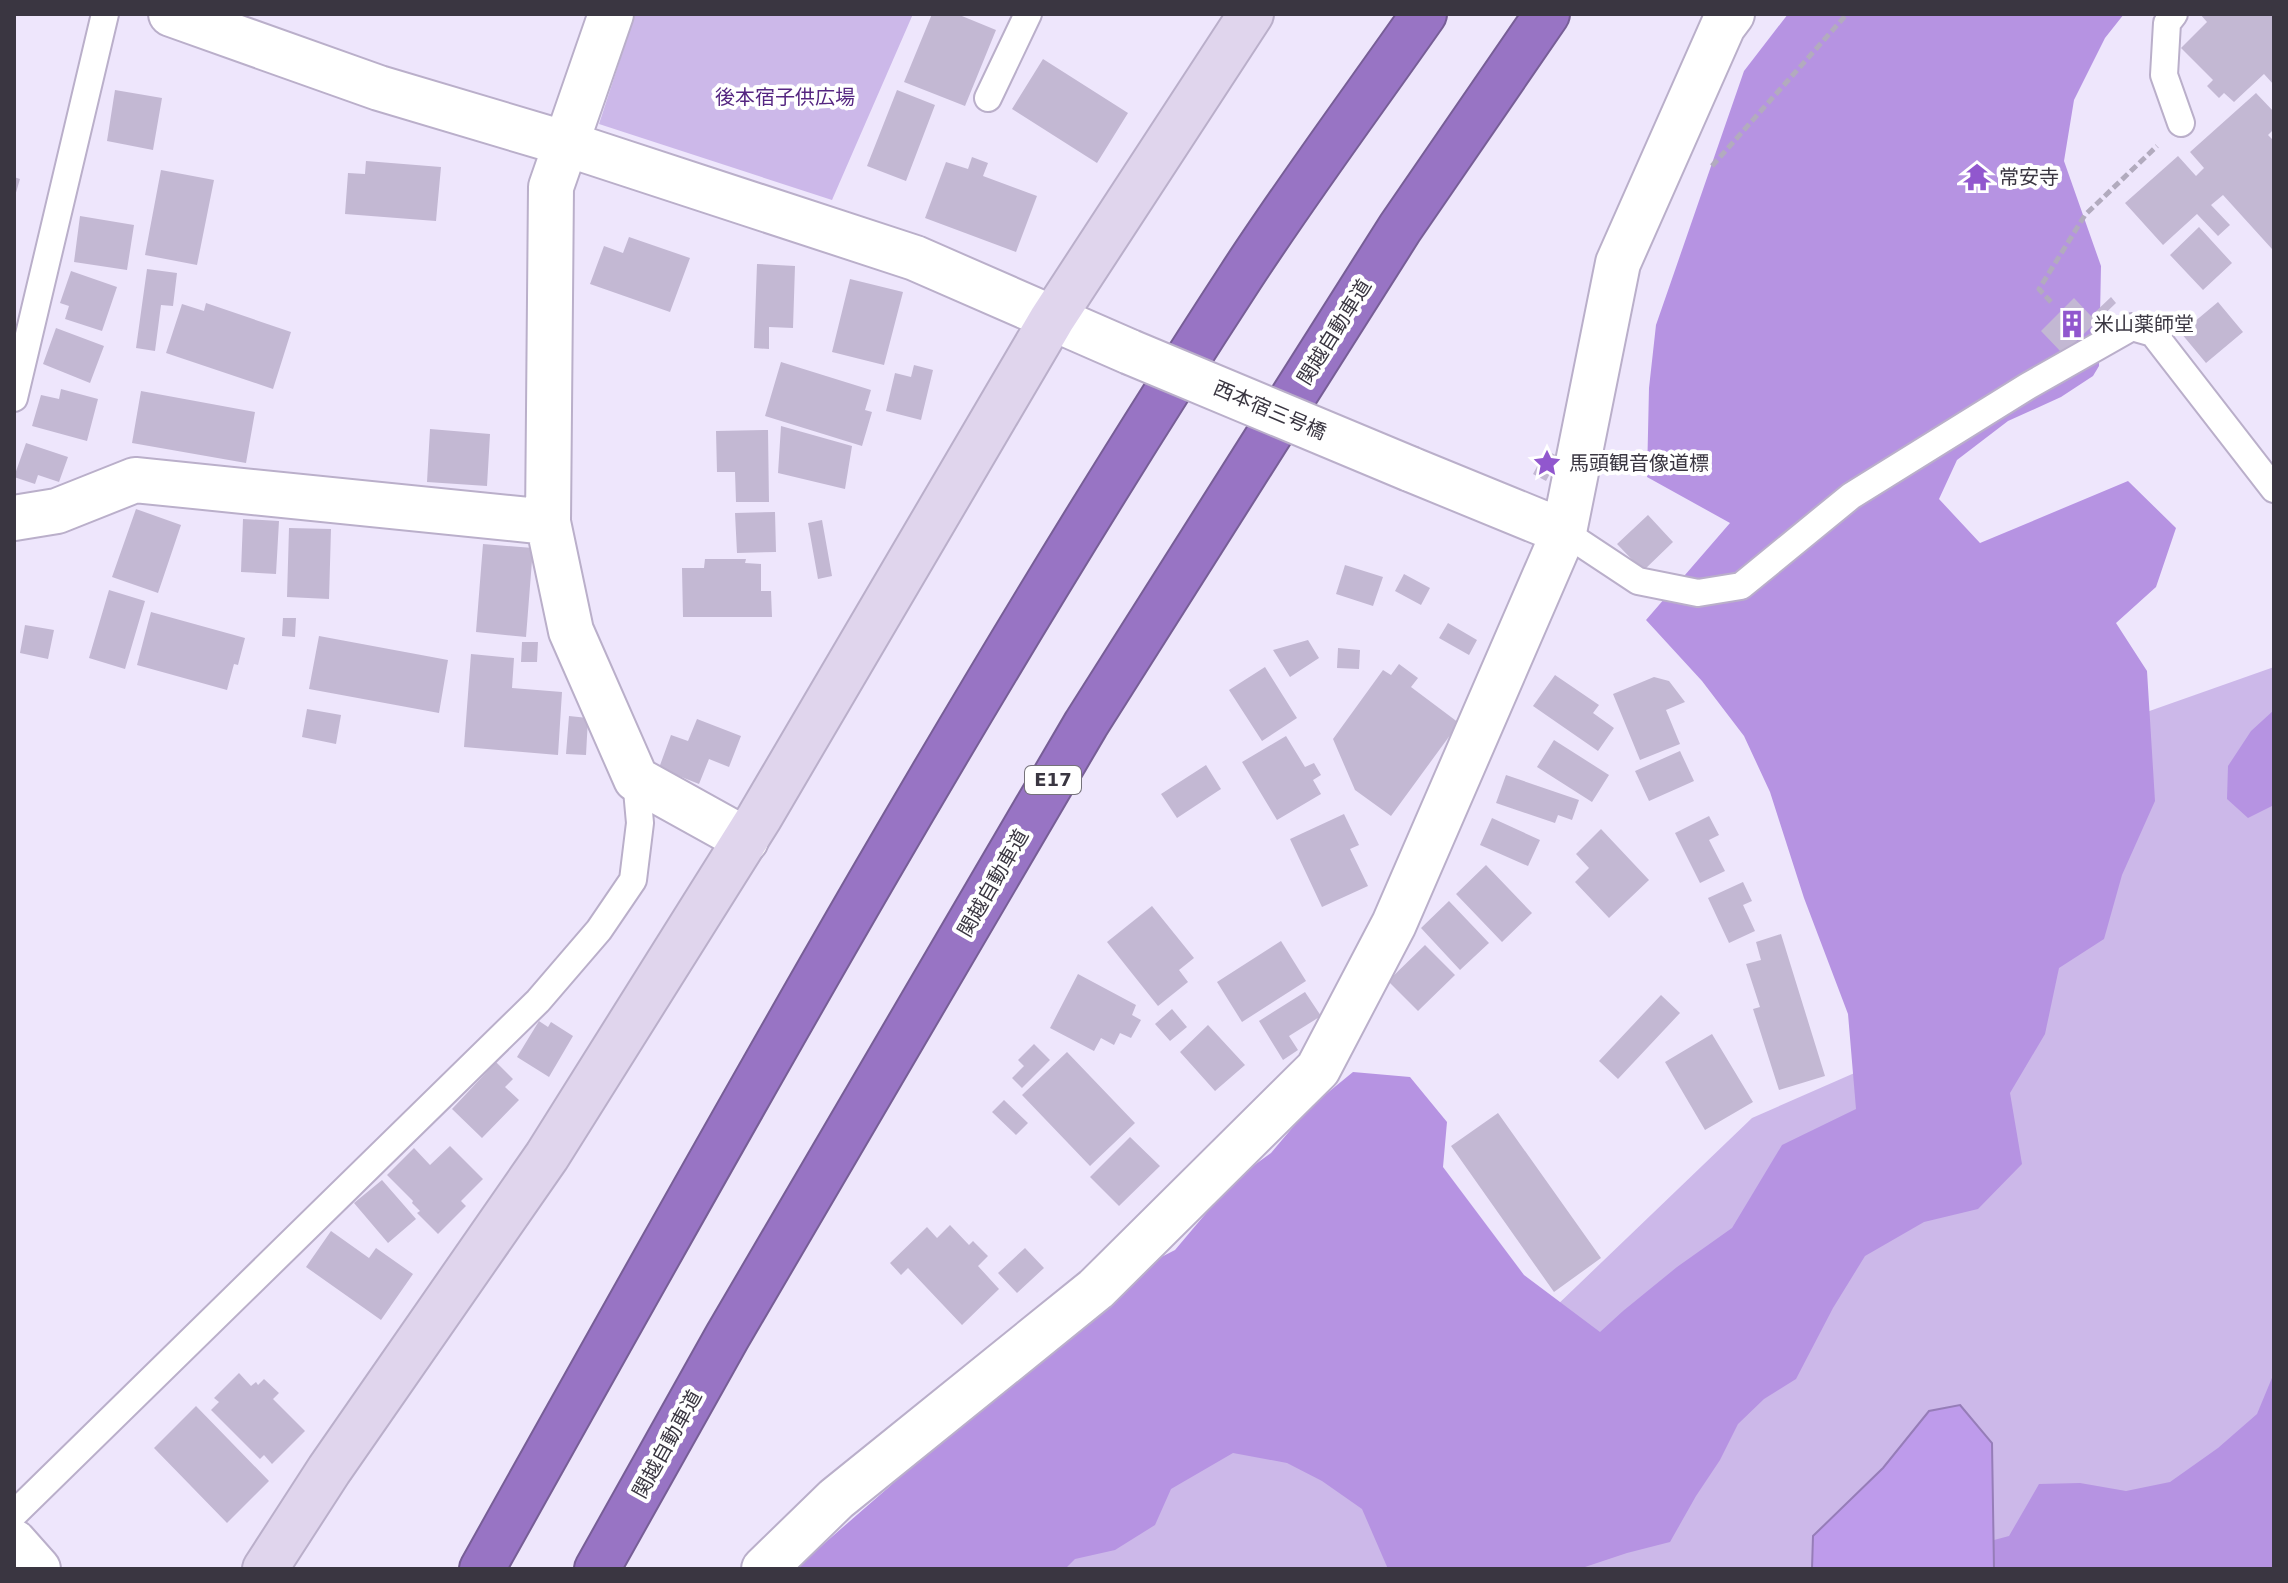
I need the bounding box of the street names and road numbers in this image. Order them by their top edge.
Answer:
street label: 関越自動車道 [1292,275,1376,389]
street label: 西本宿三号橋 [1210,376,1330,444]
road number: E17 [1025,766,1081,794]
street label: 関越自動車道 [953,825,1033,941]
street label: 関越自動車道 [627,1386,707,1502]

